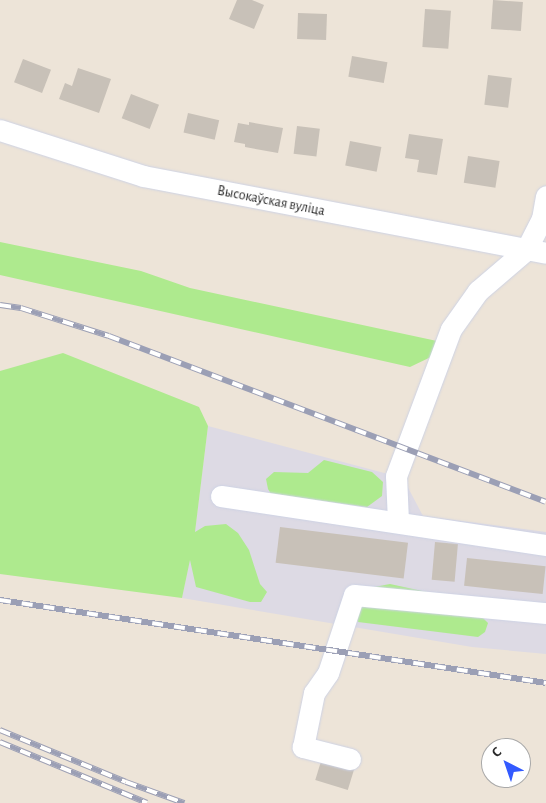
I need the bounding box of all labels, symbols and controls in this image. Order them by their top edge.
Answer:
street label: Высокаўская вуліца [216,182,326,220]
north arrow [481,738,531,788]
text: С [489,745,504,760]

